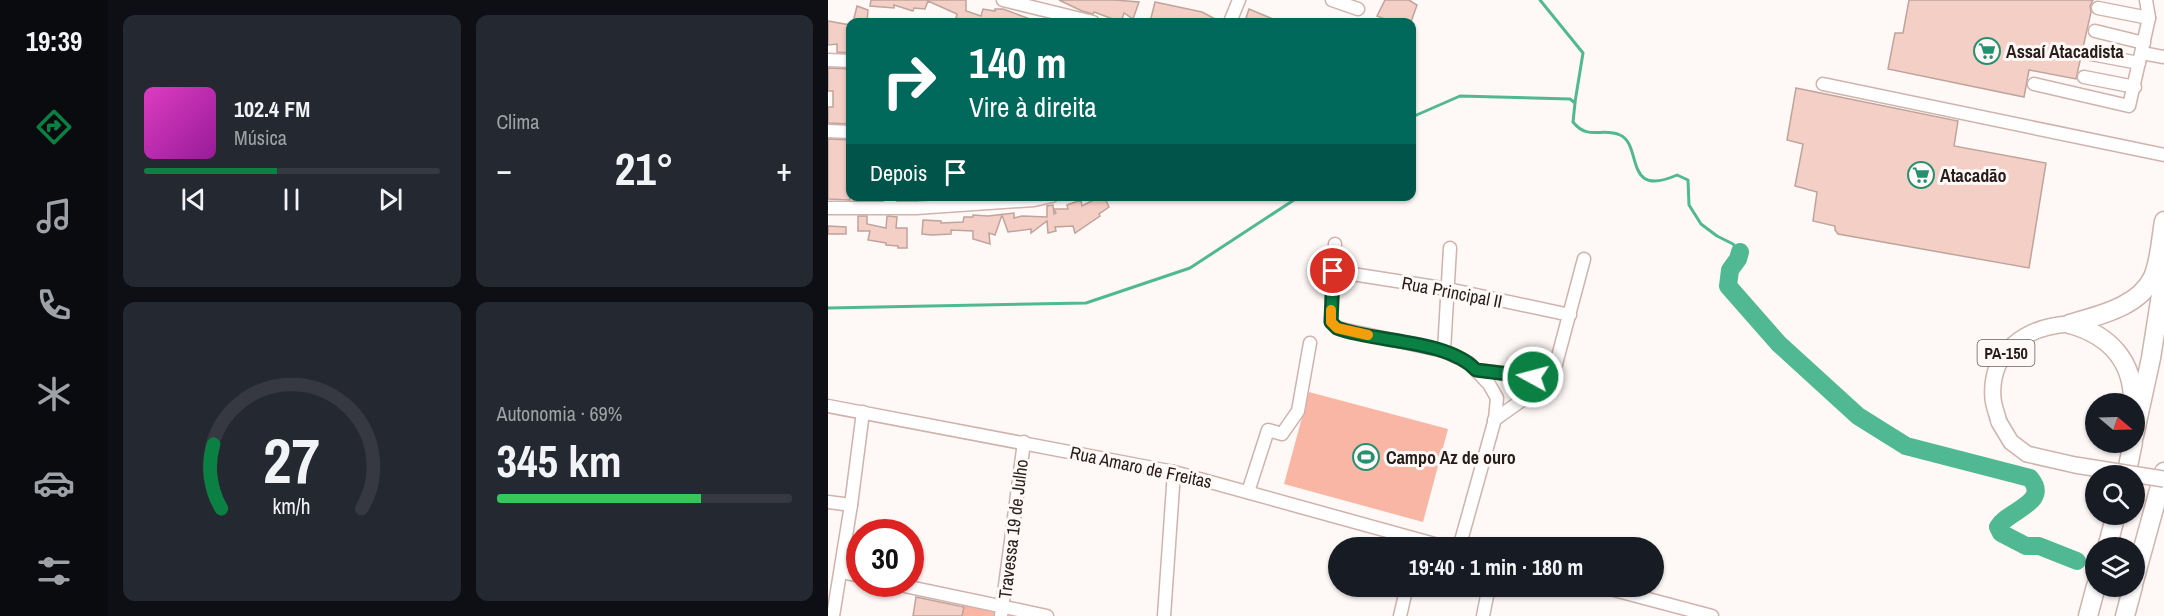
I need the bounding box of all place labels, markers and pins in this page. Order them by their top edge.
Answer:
supermarket icon: Assaí Atacadista [1972,36,2002,66]
place label: Assaí Atacadista [2006,39,2124,64]
supermarket icon: Atacadão [1906,160,1936,190]
place label: Atacadão [1940,163,2006,188]
pin [1307,245,1358,296]
sports icon: Campo Az de ouro [1351,442,1381,472]
place label: Campo Az de ouro [1386,445,1516,470]

